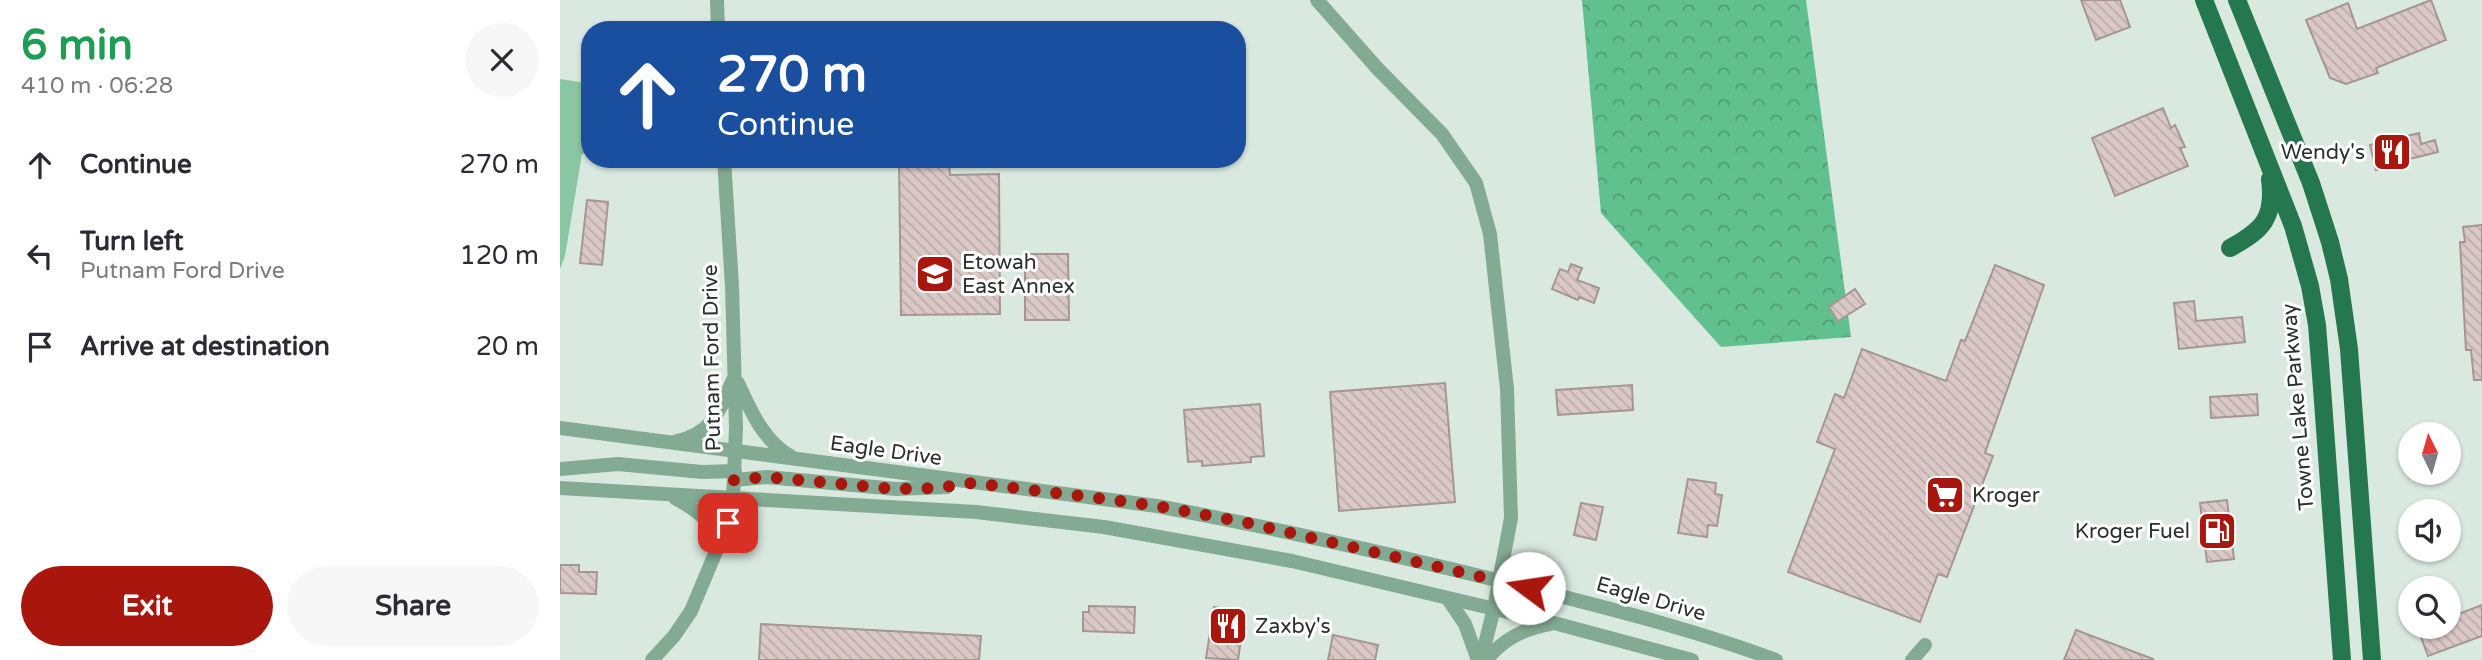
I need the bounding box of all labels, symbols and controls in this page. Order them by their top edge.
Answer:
text: 6 min [21,20,133,71]
button: close [465,23,539,97]
text: 270 m [717,46,867,105]
icon: ahead [602,49,693,140]
text: 410 m · 06:28 [21,72,173,100]
text: Continue [717,106,854,144]
restaurant icon: Wendy's [2371,131,2413,173]
place label: Wendy's [2281,140,2365,165]
icon: ahead [21,146,59,184]
text: Continue [80,149,192,180]
text: 270 m [459,149,539,180]
text: Turn left [80,226,183,257]
icon: left [21,237,59,275]
text: 120 m [459,240,539,271]
place label: Etowah East Annex [962,250,1075,299]
school or university icon: Etowah East Annex [914,253,956,295]
text: Putnam Ford Drive [80,257,285,285]
street label: Putnam Ford Drive [698,264,726,452]
street label: Towne Lake Parkway [2277,303,2319,511]
icon: arrive [21,328,59,366]
text: Arrive at destination [80,331,330,362]
text: 20 m [476,331,539,362]
north arrow [2398,422,2460,485]
map controls [2398,422,2461,639]
street label: Eagle Drive [829,431,944,471]
supermarket icon: Kroger [1924,474,1966,516]
place label: Kroger [1972,483,2040,508]
pin [698,493,758,553]
button: sound [2398,499,2461,562]
icon: arrive [709,504,747,542]
fuel station icon: Kroger Fuel [2196,510,2238,552]
place label: Kroger Fuel [2075,519,2190,544]
position arrow [1492,551,1566,625]
button: Exit [21,566,273,646]
button: Share [287,566,539,646]
street label: Eagle Drive [1593,571,1709,627]
button: search [2398,576,2461,639]
restaurant icon: Zaxby's [1207,605,1249,647]
place label: Zaxby's [1255,614,1331,639]

